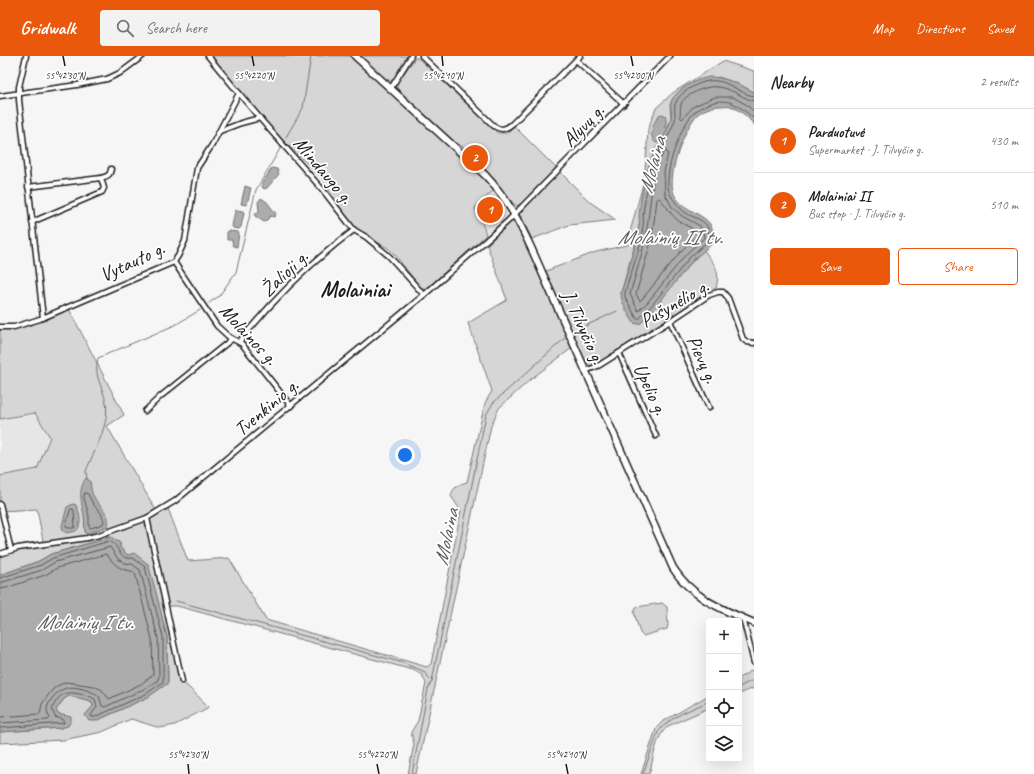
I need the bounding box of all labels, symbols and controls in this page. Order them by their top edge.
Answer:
search box [100,10,380,46]
text: Gridwalk [20,16,76,40]
icon: search [114,17,136,39]
text: Search here [146,19,207,38]
text: Map [873,20,894,37]
text: Directions [916,20,965,37]
text: Saved [987,20,1014,37]
text: 55°42'30"N [45,69,87,82]
text: 55°42'20"N [234,69,276,82]
text: 55°42'10"N [423,69,465,82]
text: 55°42'00"N [613,69,655,82]
text: Nearby [770,72,813,93]
text: 2 results [980,74,1018,90]
street label: Alyvų g. [557,99,610,152]
text: Parduotuvė [808,123,864,142]
street label: Mindaugo g. [288,131,359,209]
water label: Molaina [632,132,672,196]
text: 1 [780,133,786,149]
text: 430 m [990,133,1018,149]
text: Supermarket · J. Tilvyčio g. [808,142,923,158]
pin: 2 [462,143,488,173]
text: Molainiai II [808,187,871,206]
pin: 1 [477,195,503,225]
text: 2 [780,197,786,213]
text: 510 m [990,197,1018,213]
text: Bus stop · J. Tilvyčio g. [808,206,905,222]
water label: Molainių II tv. [617,224,723,250]
street label: Vytauto g. [96,236,169,287]
street label: Žalioji g. [255,245,314,302]
button: Save [770,248,890,285]
button: Share [898,248,1018,285]
street label: Pušynėlio g. [635,274,713,333]
district label: Molainiai [321,276,392,304]
street label: J. Tilvyčio g. [556,285,611,368]
street label: Molainos g. [214,298,284,370]
street label: Pievų g. [681,331,724,387]
street label: Upelio g. [628,359,673,419]
street label: Tvenkinio g. [229,373,304,442]
your location [395,445,415,465]
water label: Molaina [427,505,465,568]
water label: Molainių I tv. [37,609,134,635]
map controls [706,618,742,762]
button: + [706,618,742,654]
button: − [706,654,742,690]
button: locate [706,690,742,726]
button: layers [706,726,742,762]
text: 55°42'30"N [168,748,210,761]
text: 55°42'20"N [357,748,399,761]
text: 55°42'10"N [546,748,588,761]

